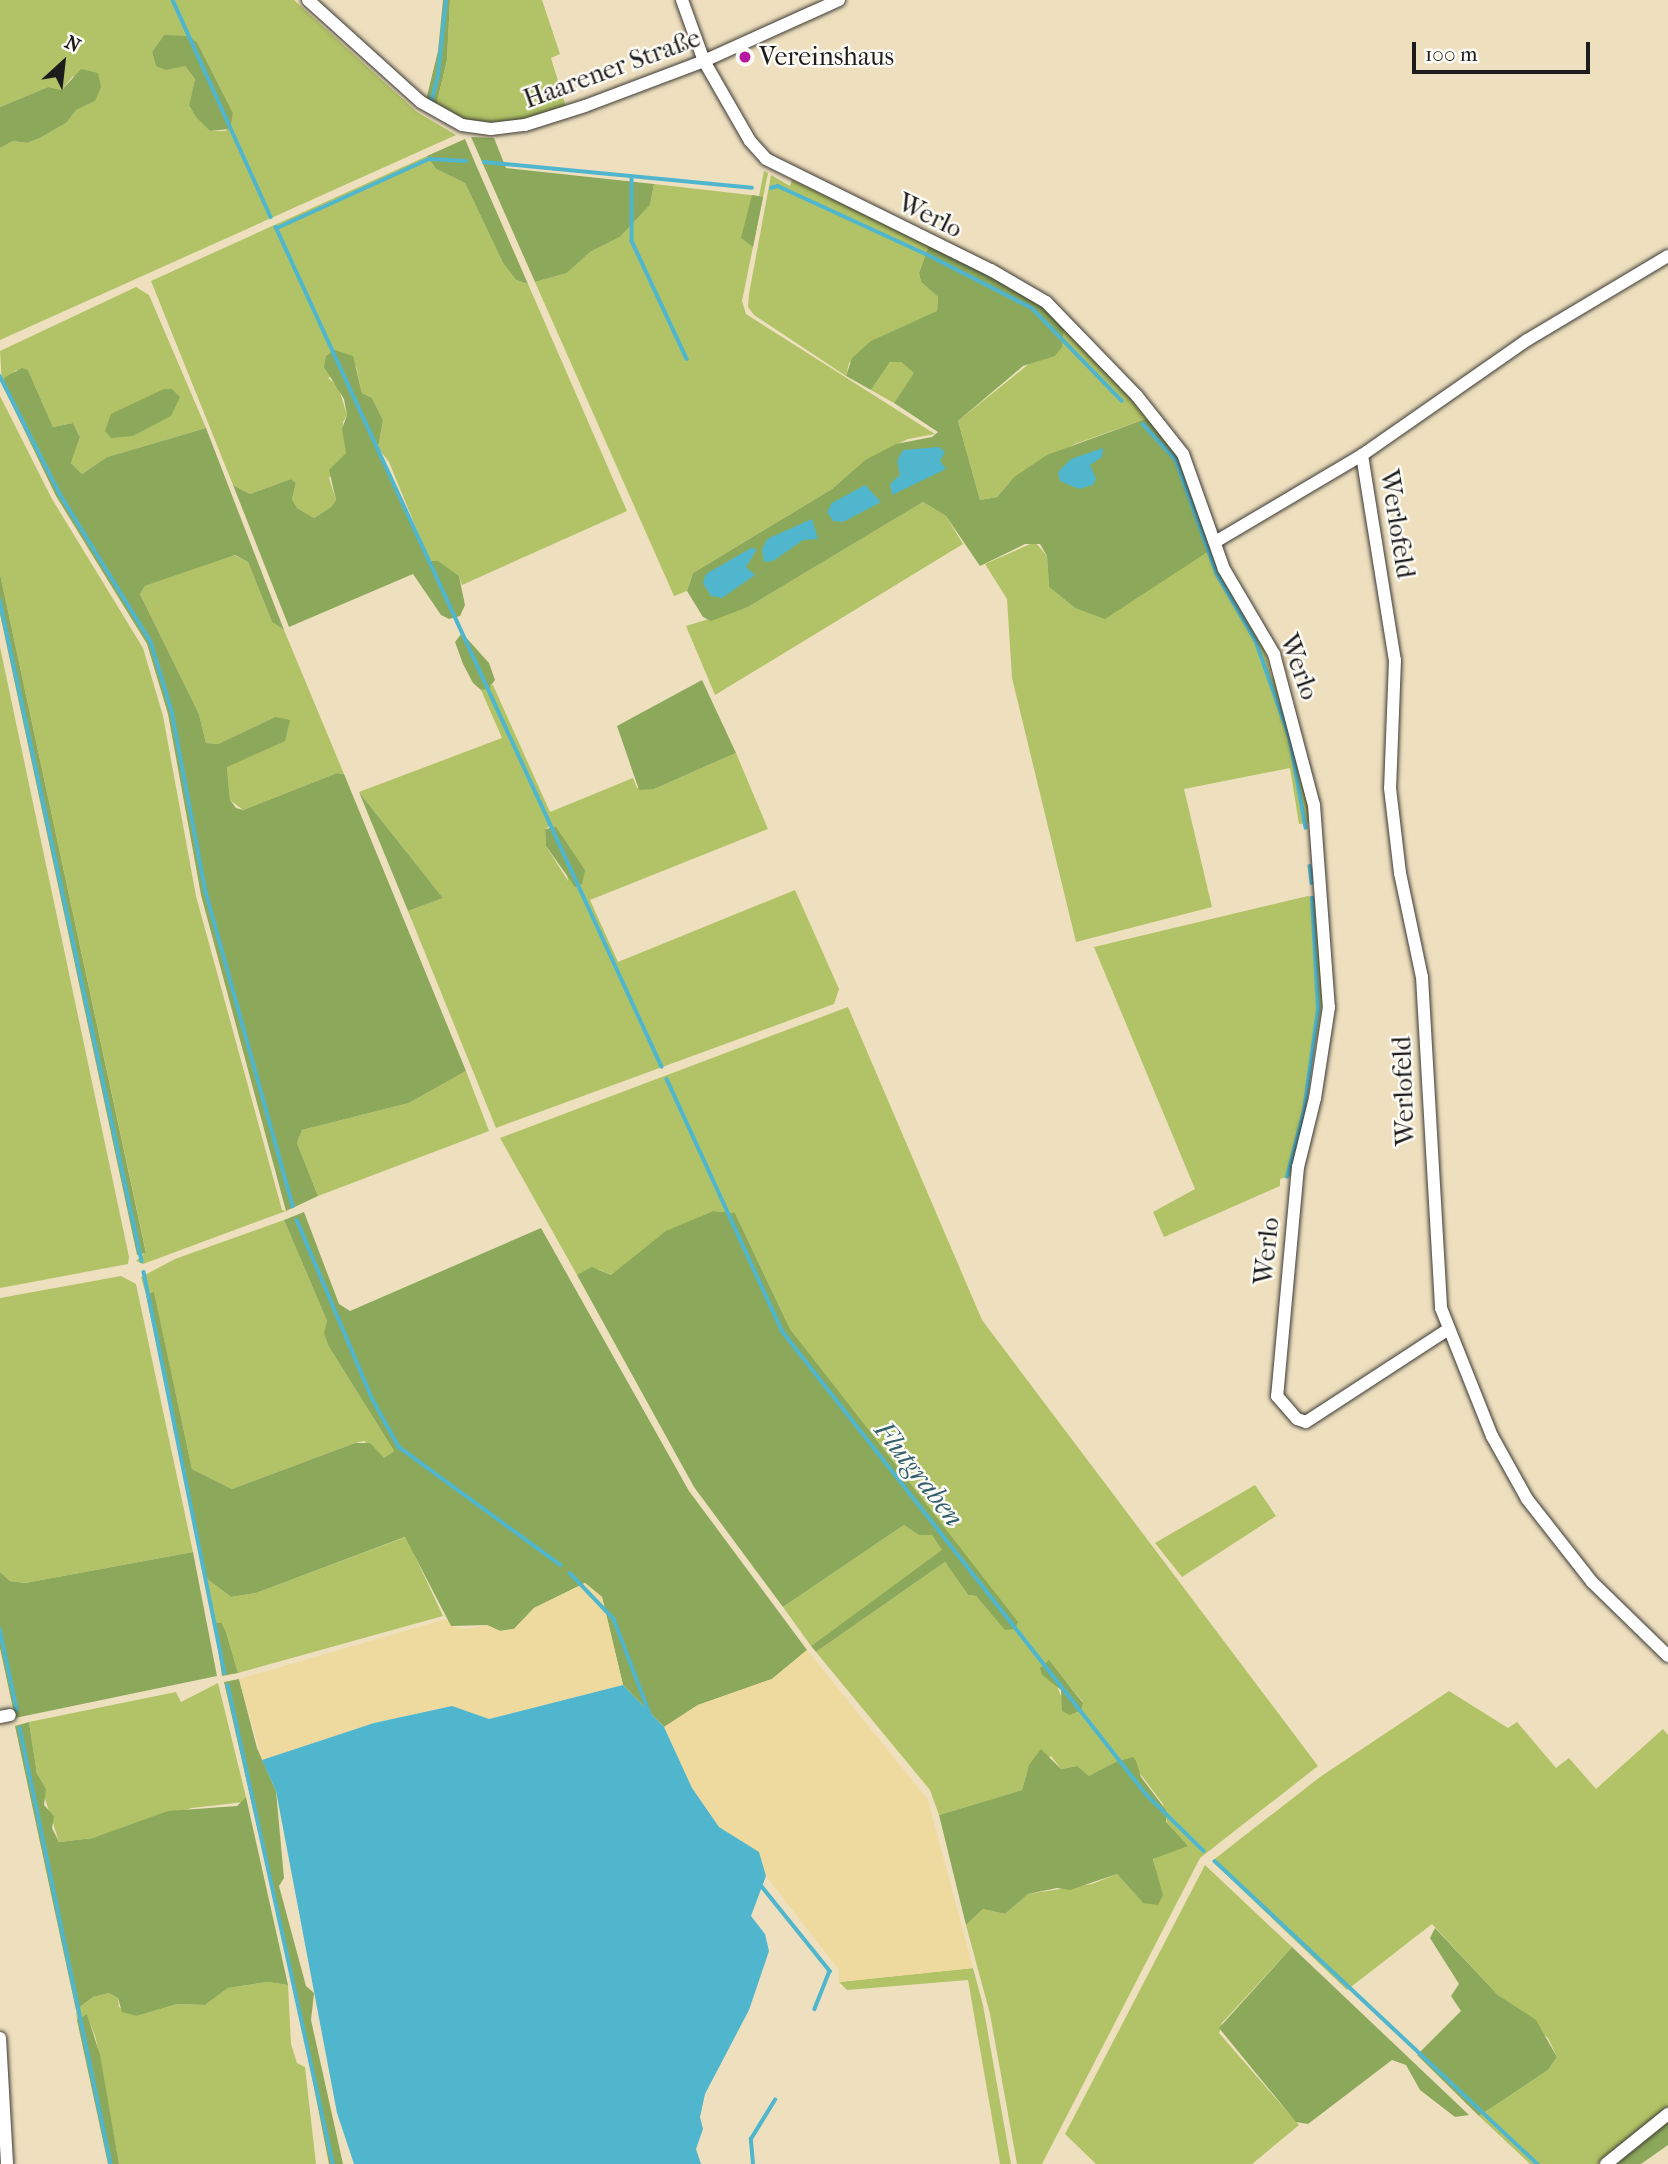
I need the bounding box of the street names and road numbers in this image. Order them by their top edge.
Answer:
street label: Haarener Straße [519,23,705,115]
street label: Werlo [893,187,967,245]
street label: Werlofeld [1373,467,1421,581]
street label: Werlo [1273,630,1325,704]
street label: Werlofeld [1386,1036,1422,1146]
street label: Werlo [1248,1216,1286,1286]

